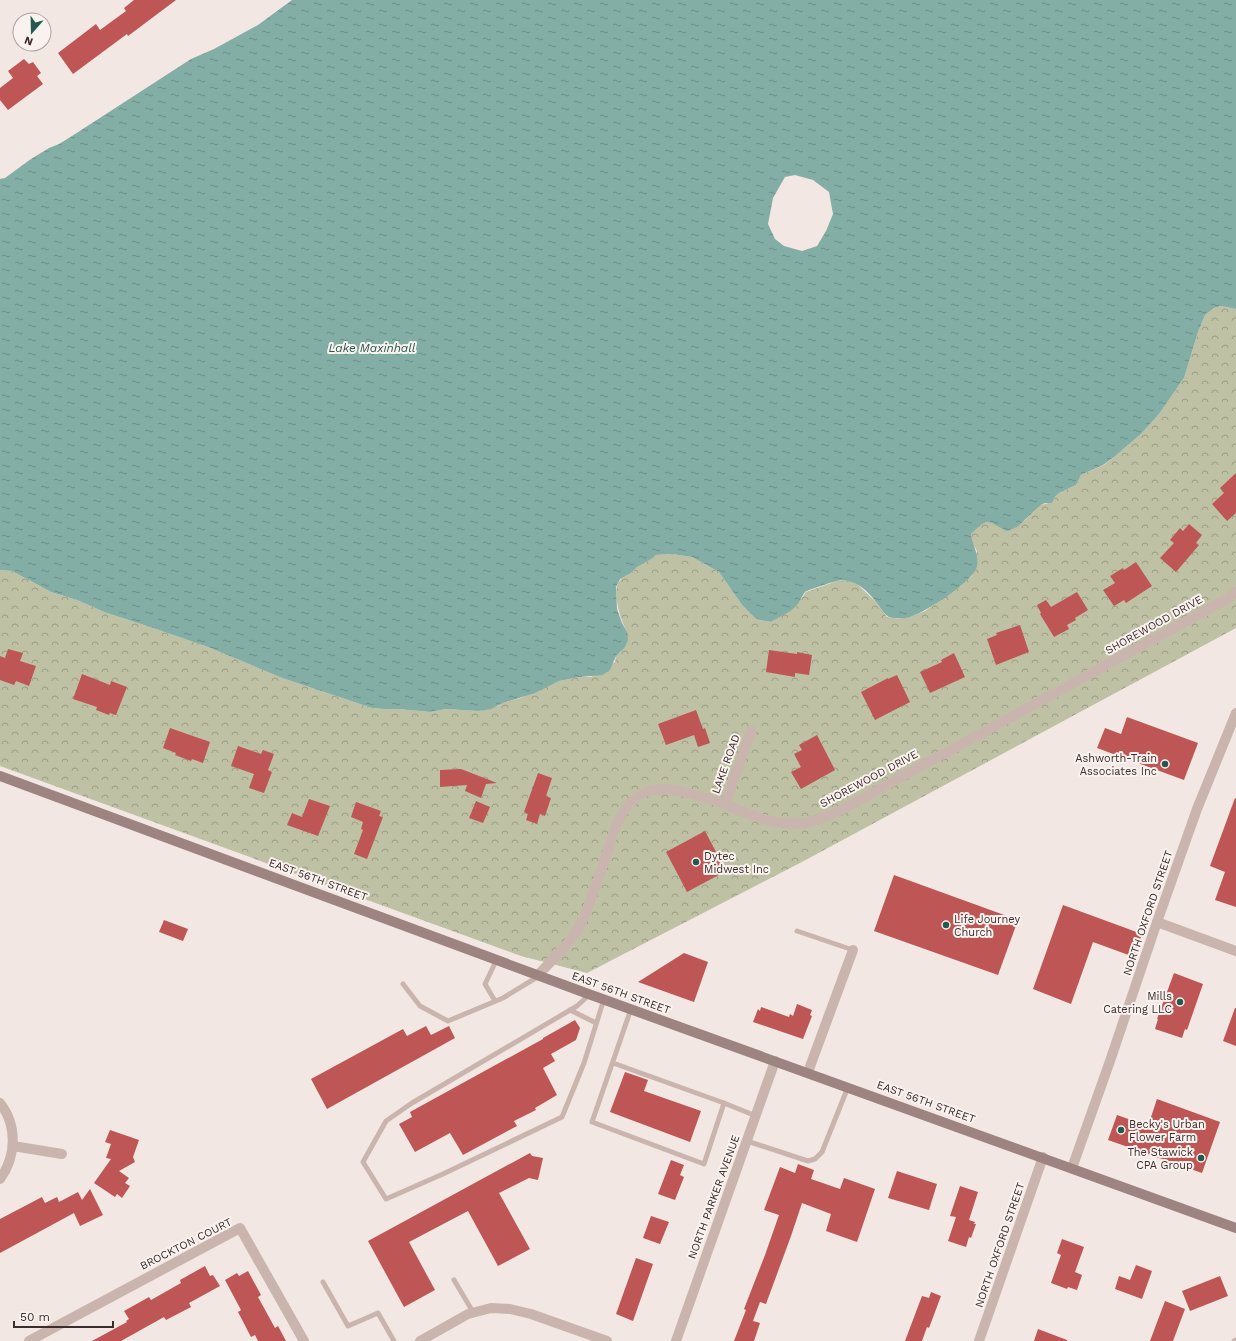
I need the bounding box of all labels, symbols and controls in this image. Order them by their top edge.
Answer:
north arrow [12,12,52,52]
text: N [23,33,35,48]
water label: Lake Maxinhall [328,341,416,355]
street label: SHOREWOOD DRIVE [1103,593,1205,657]
street label: LAKE ROAD [709,732,743,795]
street label: SHOREWOOD DRIVE [818,748,920,810]
place label: Ashworth-Train Associates Inc [1075,752,1157,778]
marker: Ashworth-Train Associates Inc [1160,759,1170,769]
street label: NORTH OXFORD STREET [1120,848,1176,977]
place label: Dytec Midwest Inc [704,850,769,876]
street label: EAST 56TH STREET [267,856,369,904]
marker: Dytec Midwest Inc [691,857,701,867]
place label: Life Journey Church [954,913,1020,939]
marker: Life Journey Church [941,920,951,930]
street label: EAST 56TH STREET [570,969,672,1017]
place label: Mills Catering LLC [1103,990,1172,1016]
marker: Mills Catering LLC [1175,997,1185,1007]
street label: EAST 56TH STREET [875,1078,977,1126]
place label: Becky's Urban Flower Farm [1129,1118,1205,1144]
marker: Becky's Urban Flower Farm [1116,1125,1126,1135]
street label: NORTH PARKER AVENUE [685,1133,743,1261]
place label: The Stawick CPA Group [1127,1146,1193,1172]
marker: The Stawick CPA Group [1196,1153,1206,1163]
street label: NORTH OXFORD STREET [972,1180,1028,1309]
street label: BROCKTON COURT [138,1215,234,1273]
scale bar [14,1303,113,1329]
text: 50 m [20,1310,50,1324]

